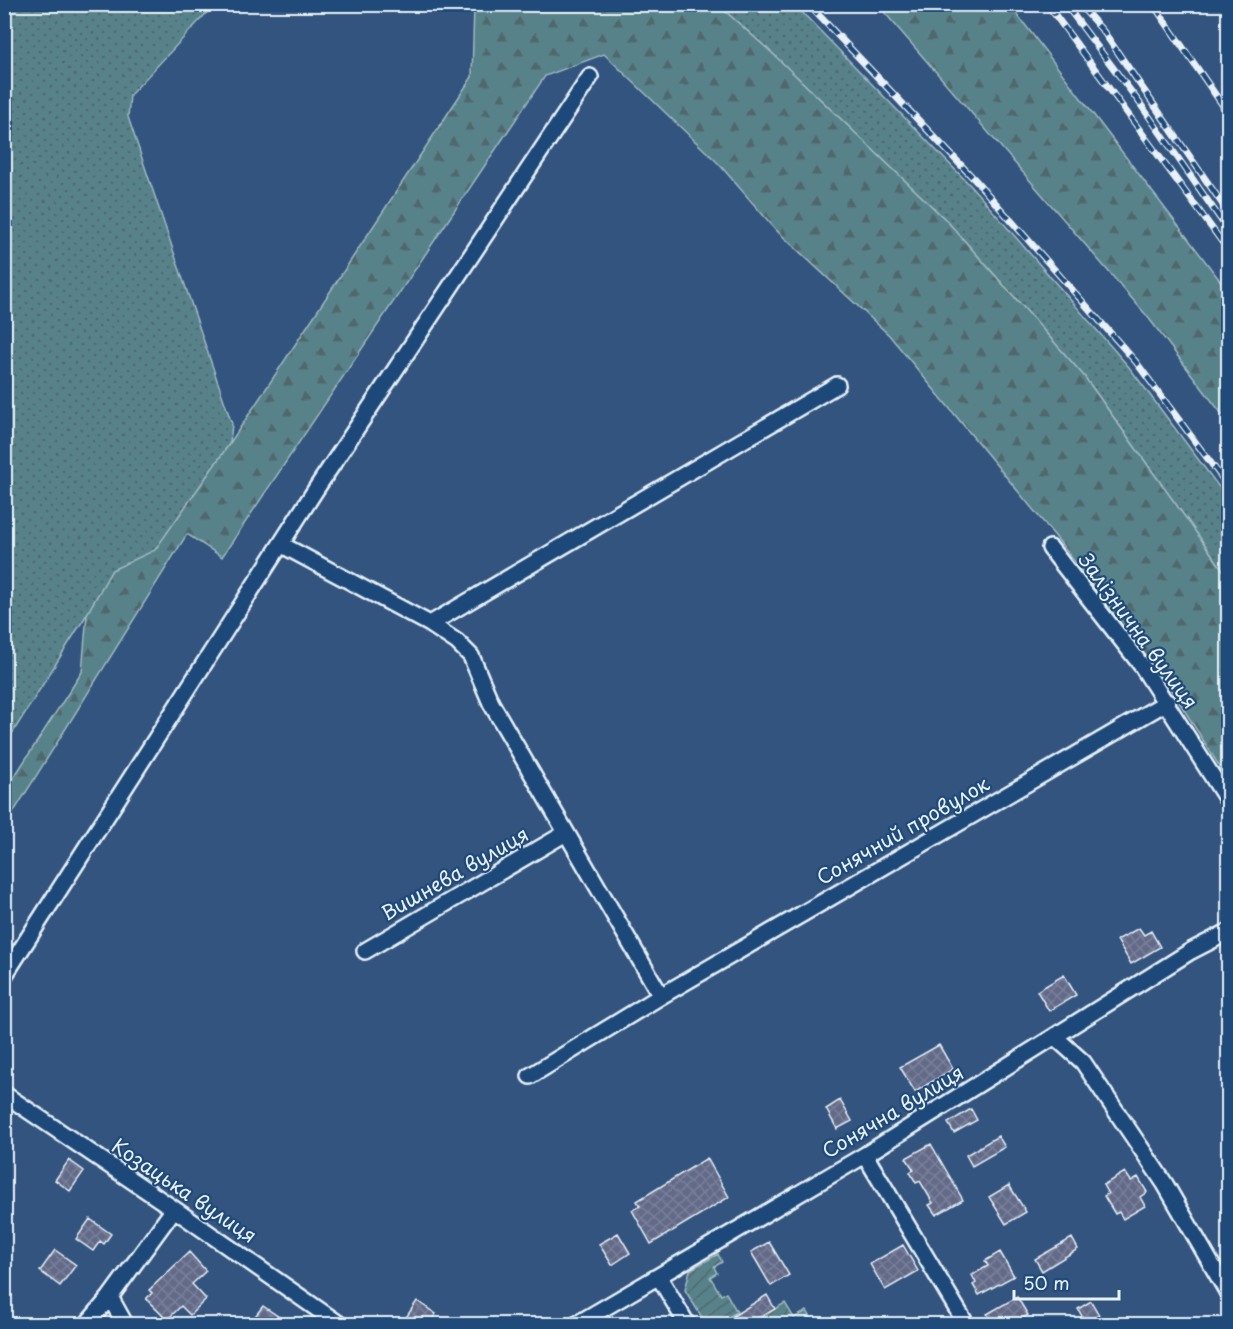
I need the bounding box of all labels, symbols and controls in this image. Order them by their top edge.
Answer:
street label: Залізнична вулиця [1071,545,1206,715]
street label: Сонячний провулок [810,768,995,892]
street label: Вишнева вулиця [375,819,534,928]
street label: Сонячна вулиця [816,1057,969,1165]
street label: Козацька вулиця [106,1130,263,1250]
scale bar [1014,1263,1119,1301]
text: 50 m [1023,1269,1070,1296]

